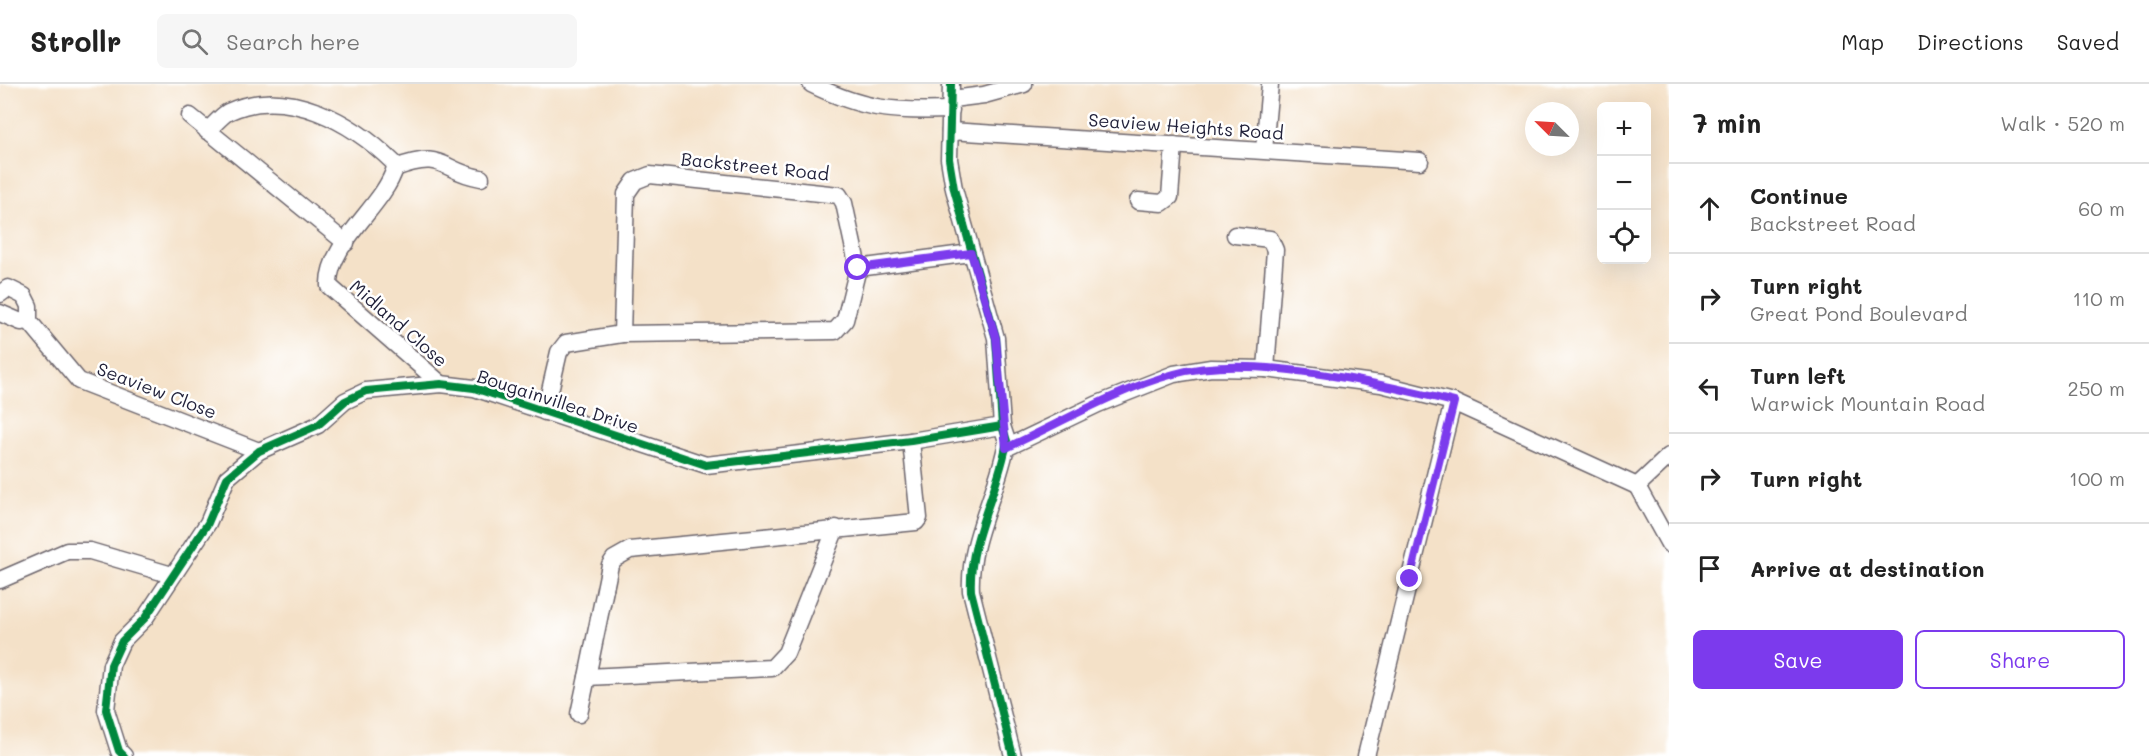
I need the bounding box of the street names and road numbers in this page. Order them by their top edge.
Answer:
street label: Seaview Heights Road [1088,107,1284,145]
street label: Backstreet Road [680,146,830,186]
street label: Midland Close [345,274,453,372]
street label: Seaview Close [94,356,220,424]
street label: Bougainvillea Drive [474,364,642,438]

